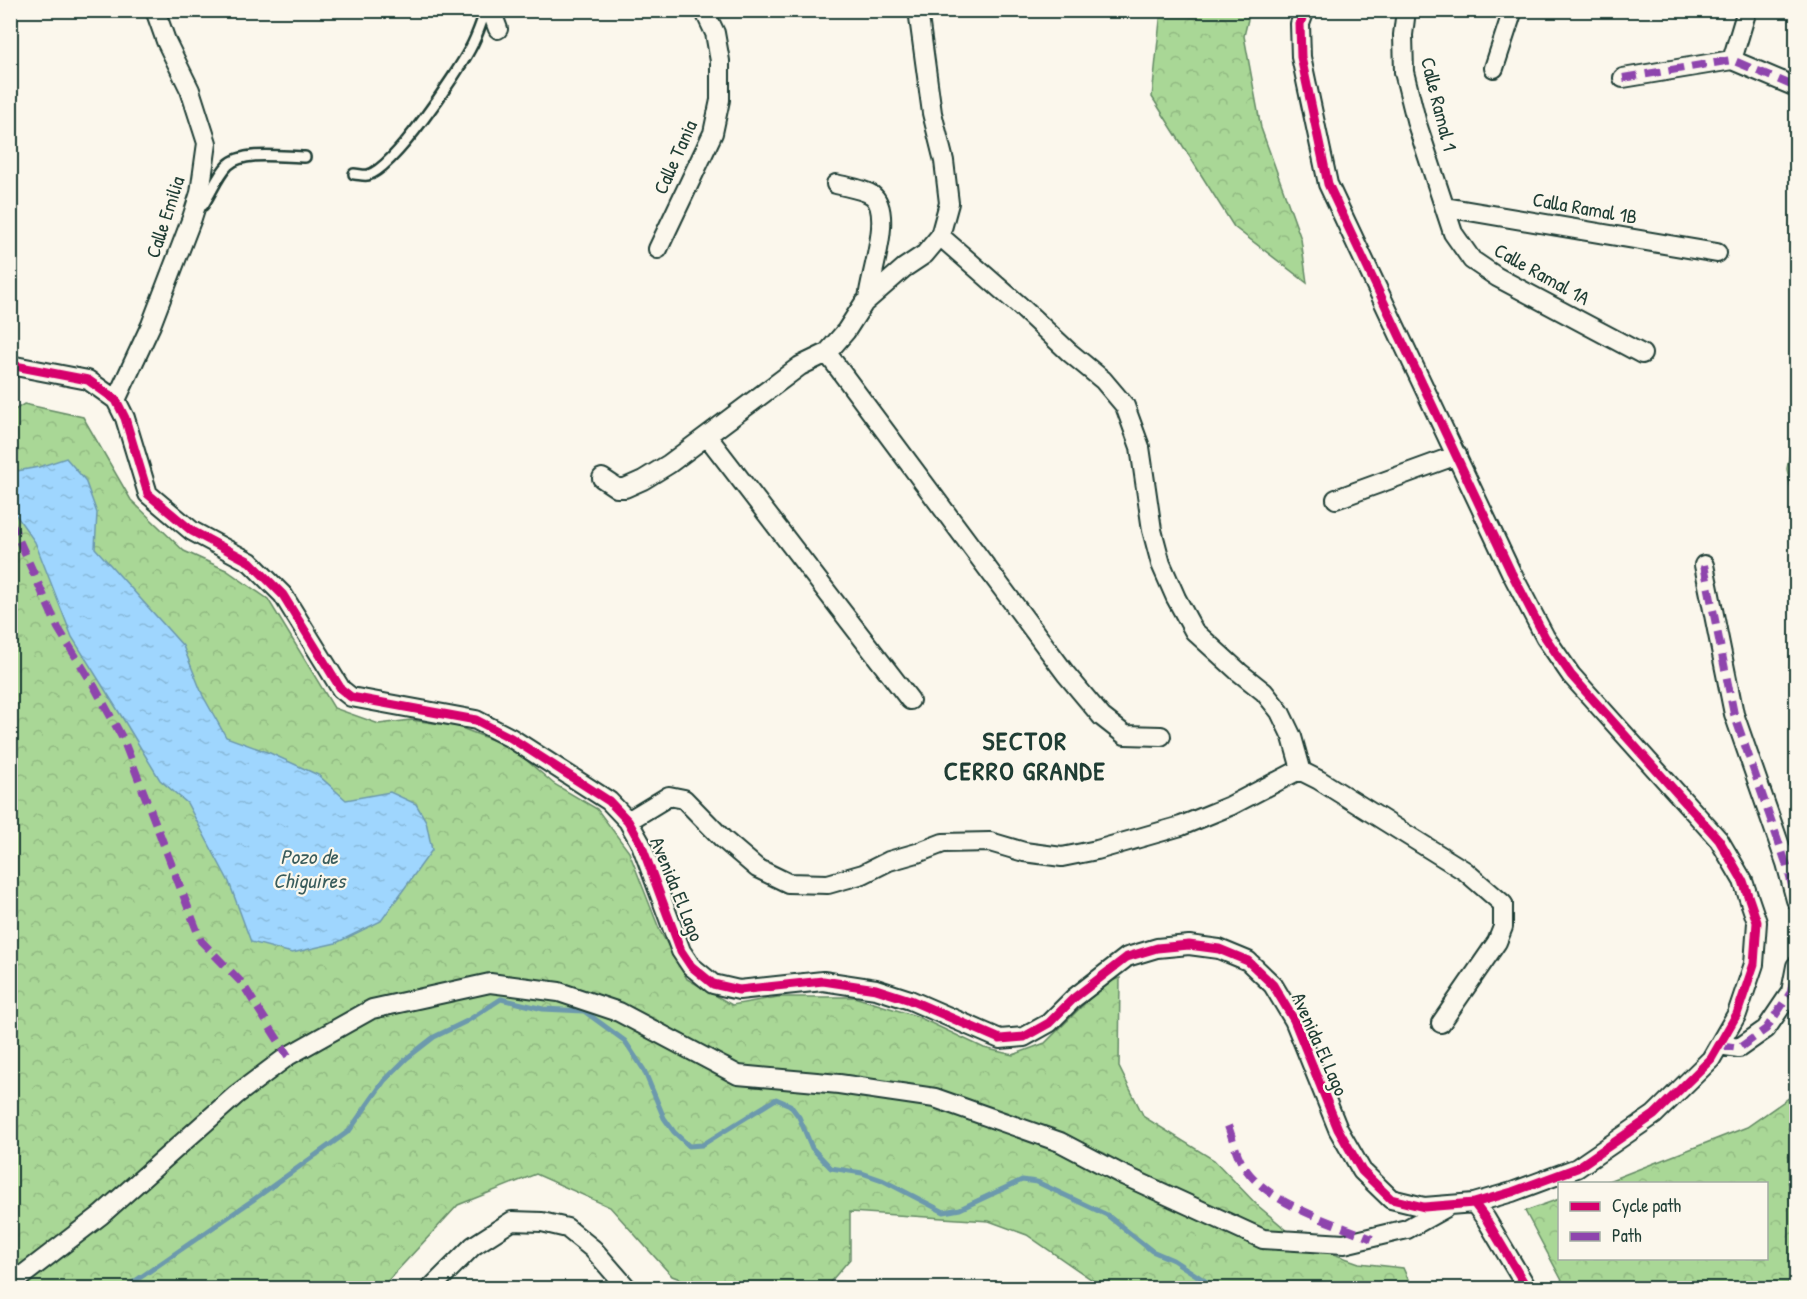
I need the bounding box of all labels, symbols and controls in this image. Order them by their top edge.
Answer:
street label: Calle Ramal 1 [1415,54,1464,153]
street label: Calle Tania [646,115,703,198]
street label: Calle Emilia [139,172,190,261]
street label: Calla Ramal 1B [1531,185,1639,230]
street label: Calle Ramal 1A [1490,236,1595,311]
district label: SECTOR CERRO GRANDE [944,723,1106,788]
street label: Avenida El Lago [644,833,711,945]
water label: Pozo de Chiguires [273,842,347,895]
street label: Avenida El Lago [1286,988,1355,1100]
legend [1558,1182,1768,1260]
text: Cycle path [1612,1193,1682,1218]
text: Path [1612,1223,1642,1248]

